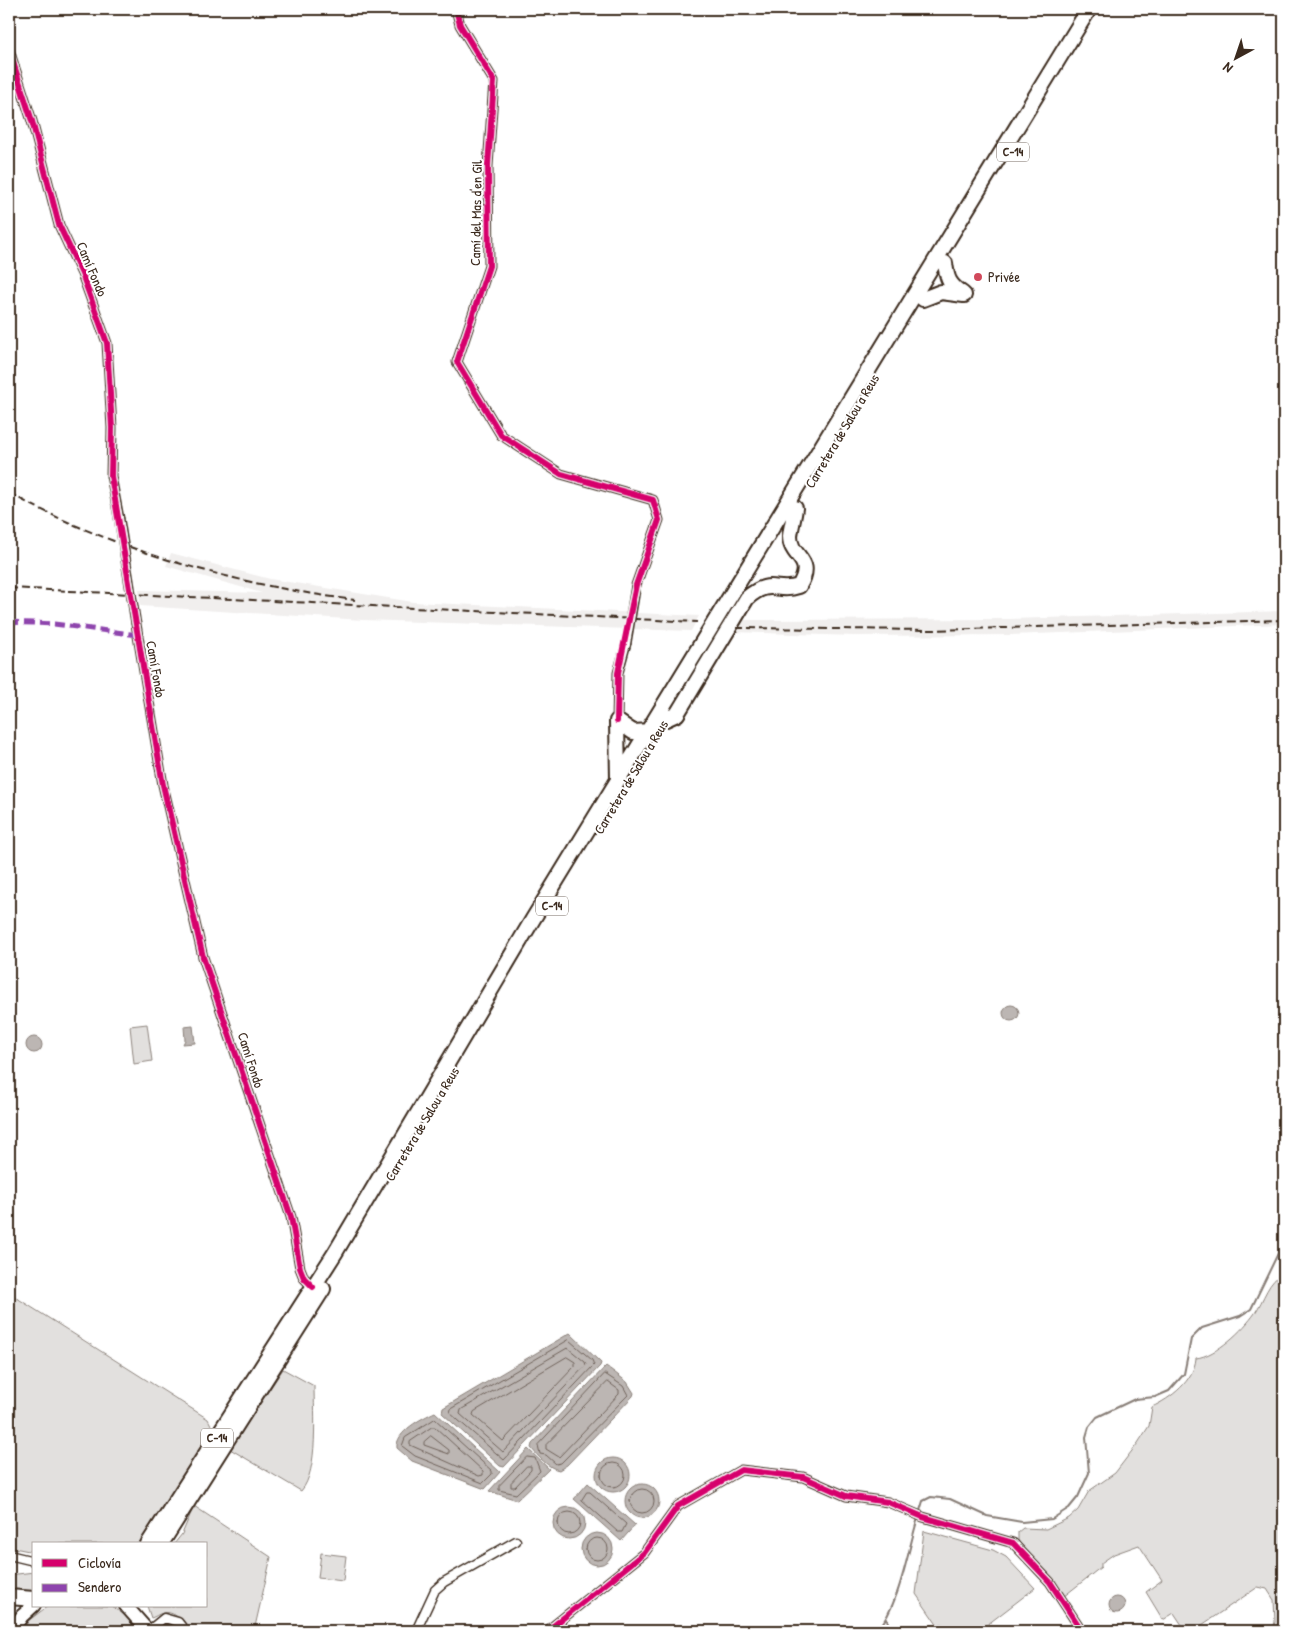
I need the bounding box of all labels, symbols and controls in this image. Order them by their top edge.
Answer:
north arrow [1210,32,1260,82]
text: N [1218,58,1236,78]
road number: C-14 [997,142,1029,162]
street label: Camí del Mas d'en Gil [465,160,486,266]
street label: Camí Fondo [73,239,113,299]
place label: Privée [988,267,1020,286]
marker: Privée [972,271,984,283]
street label: Carretera de Salou a Reus [800,370,883,491]
street label: Camí Fondo [142,639,171,699]
street label: Carretera de Salou a Reus [589,716,672,837]
road number: C-14 [536,896,568,916]
street label: Camí Fondo [234,1030,269,1090]
street label: Carretera de Salou a Reus [380,1063,463,1184]
road number: C-14 [201,1429,233,1448]
legend [32,1542,208,1608]
text: Ciclovía [78,1552,121,1573]
text: Sendero [78,1576,121,1597]

